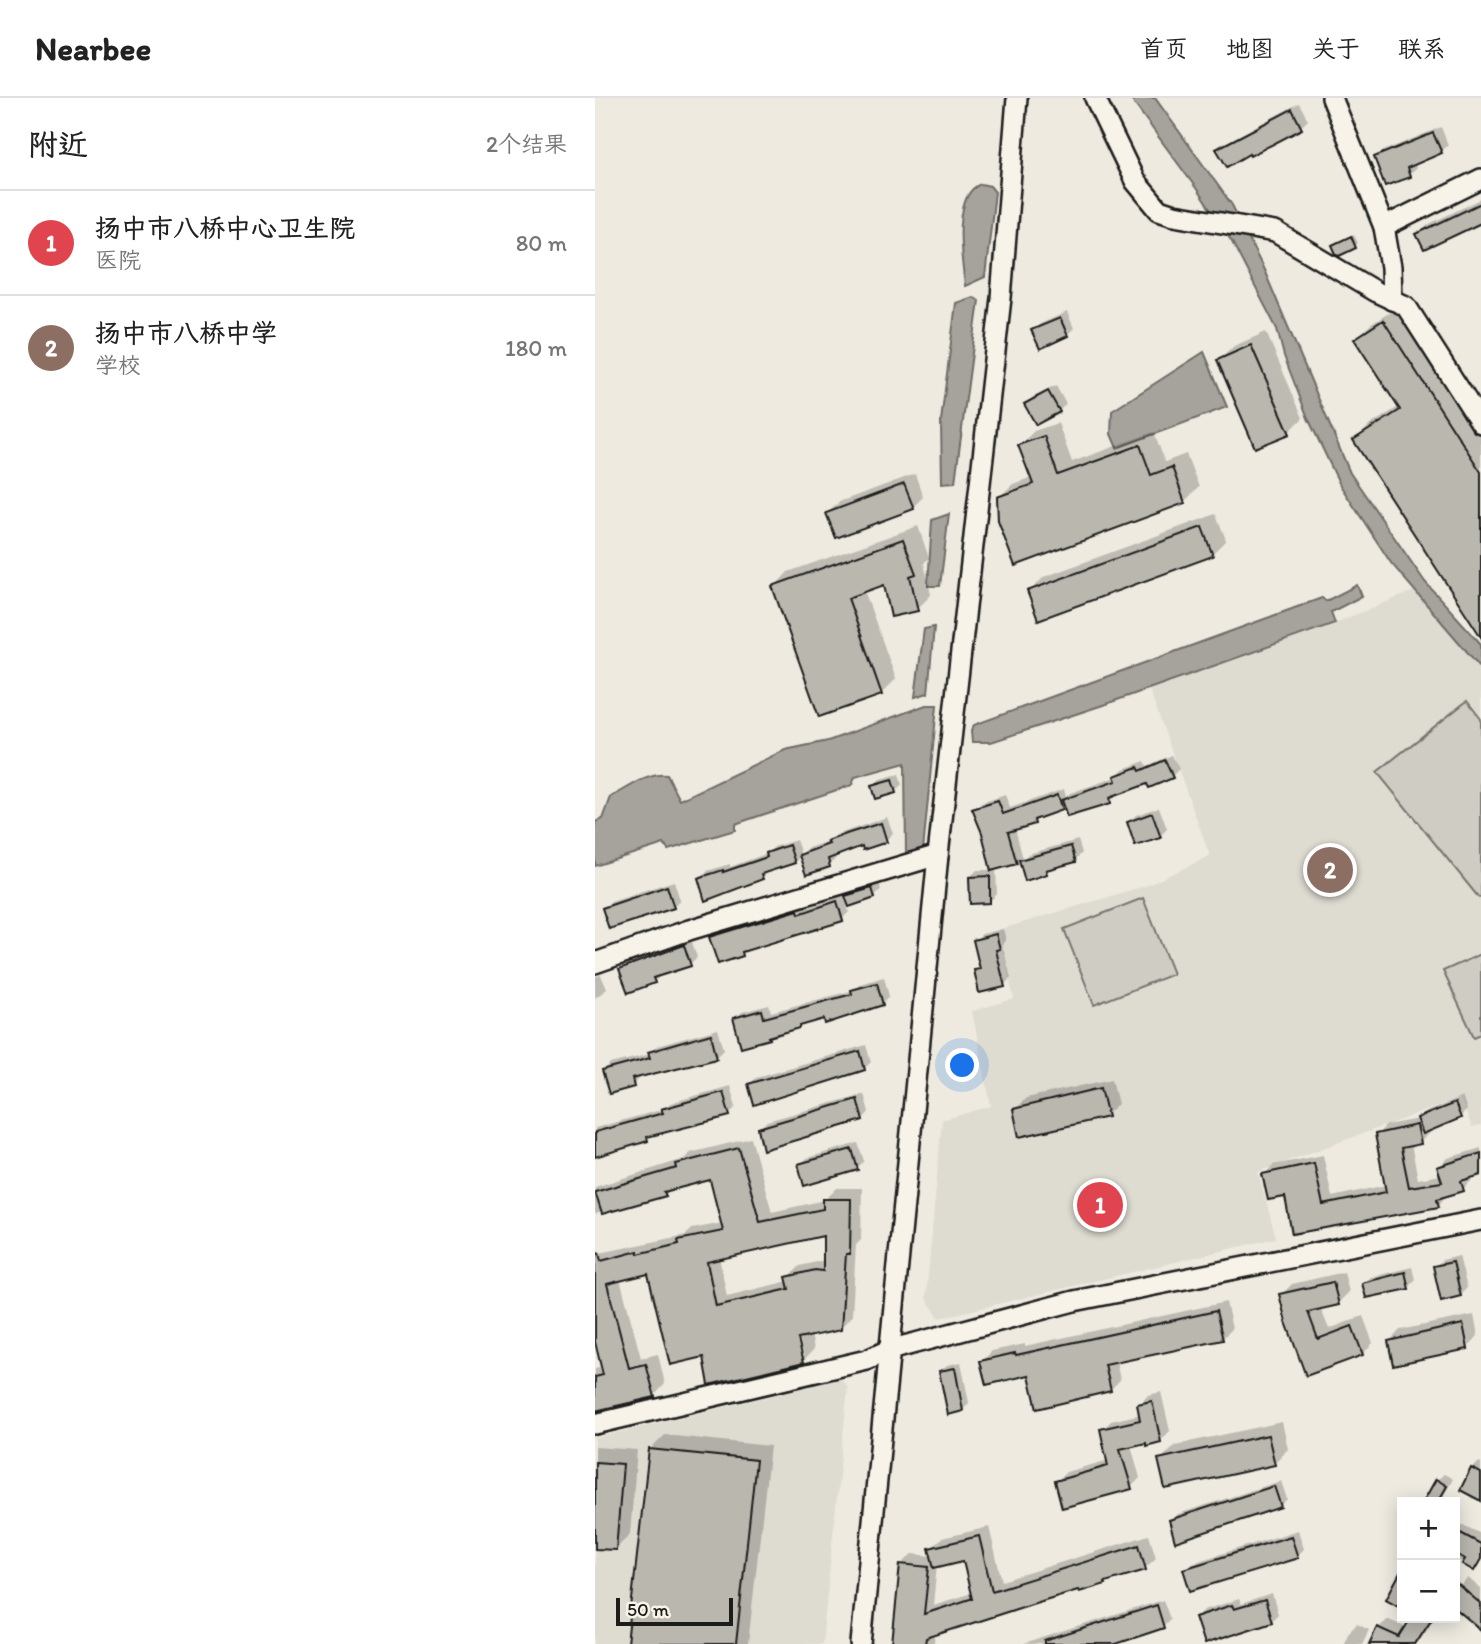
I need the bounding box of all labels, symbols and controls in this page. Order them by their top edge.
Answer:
text: Nearbee [35,29,151,68]
text: 首页 [1140,34,1188,63]
text: 地图 [1226,34,1274,63]
text: 关于 [1312,34,1360,63]
text: 联系 [1398,34,1446,63]
text: 附近 [28,126,88,163]
text: 2个结果 [486,130,567,158]
text: 扬中市八桥中心卫生院 [95,212,355,244]
text: 1 [46,229,56,257]
text: 80 m [516,229,567,257]
text: 医院 [95,246,141,274]
text: 扬中市八桥中学 [95,317,277,349]
text: 2 [45,334,57,362]
text: 180 m [505,334,567,362]
text: 学校 [95,351,141,379]
pin: 2 [1307,844,1353,896]
your location [945,1048,979,1082]
pin: 1 [1077,1179,1123,1231]
map controls [1397,1497,1460,1623]
button: + [1397,1497,1460,1560]
button: − [1397,1560,1460,1623]
scale bar [616,1595,733,1627]
text: 50 m [627,1598,669,1621]

